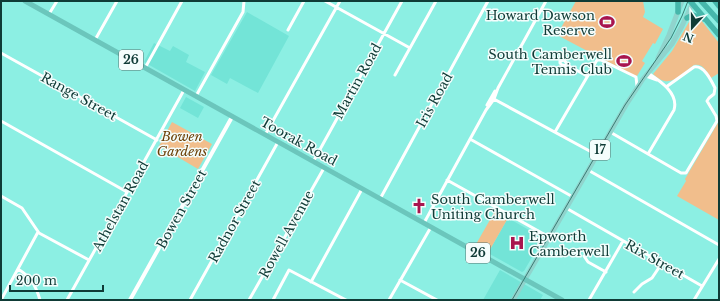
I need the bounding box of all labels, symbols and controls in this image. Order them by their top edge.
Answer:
place label: Howard Dawson Reserve [486,7,595,39]
north arrow [672,8,712,48]
sports icon: Howard Dawson Reserve [598,13,616,31]
text: N [680,29,696,46]
street label: Martin Road [330,40,385,122]
place label: South Camberwell Tennis Club [488,46,612,78]
road number: 26 [119,50,143,70]
sports icon: South Camberwell Tennis Club [615,52,633,70]
street label: Range Street [38,69,120,124]
street label: Iris Road [412,70,457,131]
street label: Toorak Road [257,113,340,170]
park label: Bowen Gardens [157,128,207,160]
road number: 17 [590,140,610,160]
street label: Athelstan Road [88,158,152,255]
street label: Bowen Street [153,166,210,252]
street label: Radnor Street [205,177,264,266]
street label: Rowell Avenue [255,187,318,281]
place label: South Camberwell Uniting Church [431,191,555,223]
church icon: South Camberwell Uniting Church [410,197,428,215]
place label: Epworth Camberwell [529,228,609,260]
hospital icon: Epworth Camberwell [508,234,526,252]
street label: Rix Street [622,236,687,283]
road number: 26 [466,243,490,263]
scale bar [10,267,103,293]
text: 200 m [16,273,57,288]

